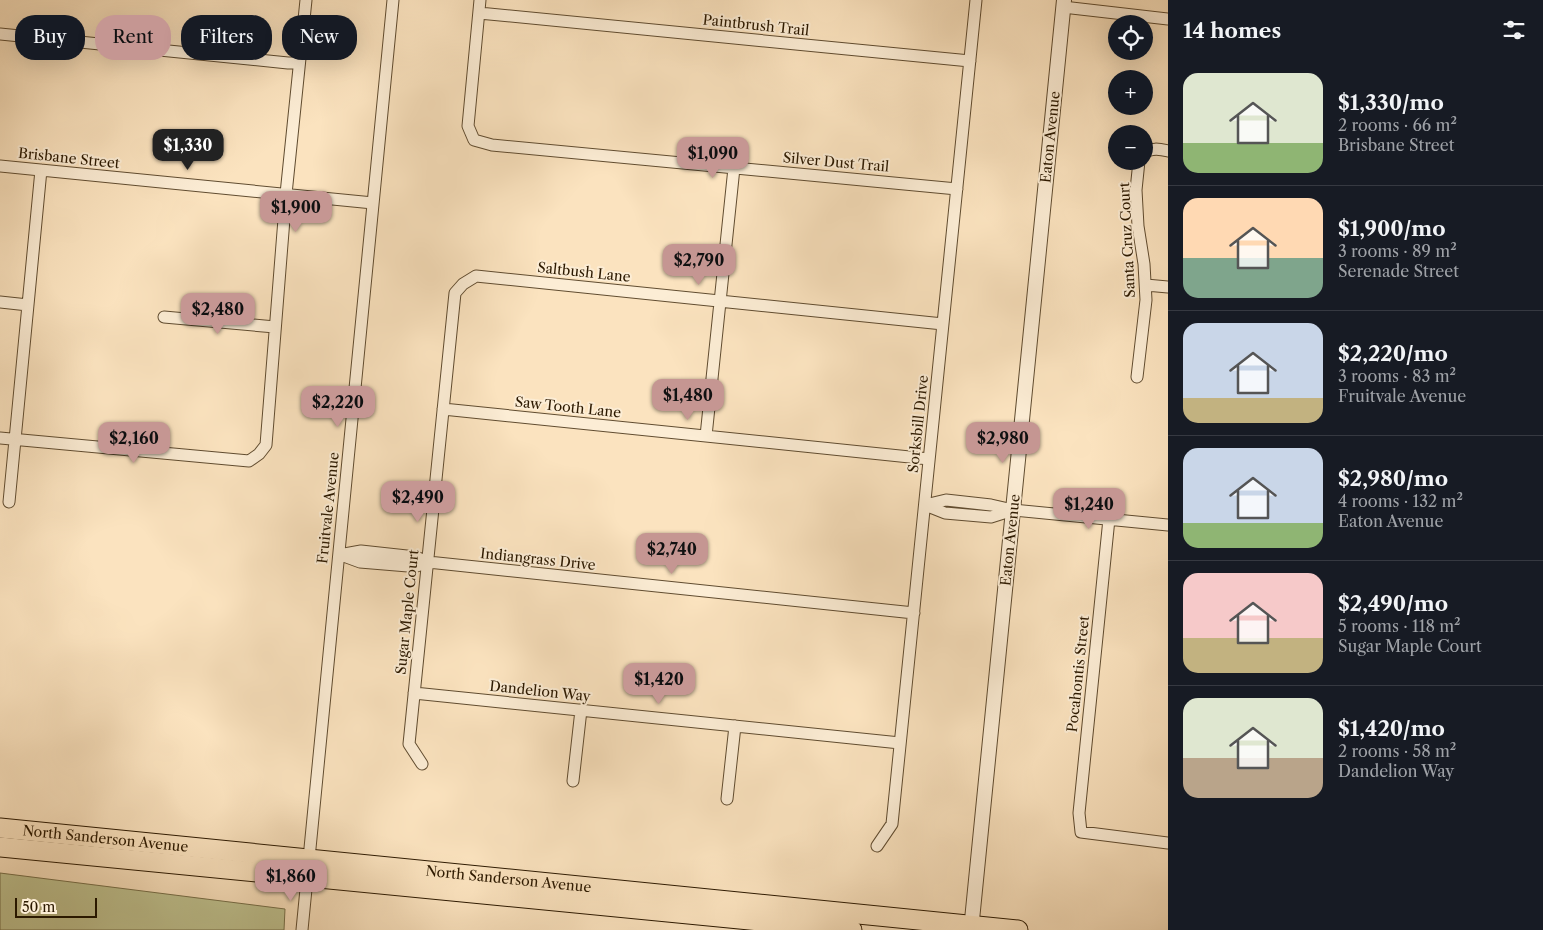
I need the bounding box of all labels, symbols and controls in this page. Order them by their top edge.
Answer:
street label: Paintbrush Trail [702,10,810,40]
chip: Buy [15,15,85,60]
chip: Rent [95,15,171,60]
chip: Filters [181,15,272,60]
chip: New [282,15,357,60]
map controls [1108,15,1153,170]
button: locate [1108,15,1153,60]
icon: filters [1500,16,1528,44]
text: 14 homes [1183,18,1281,43]
button: + [1108,70,1153,115]
street label: Eaton Avenue [1036,90,1064,184]
text: $1,330/mo [1338,90,1444,115]
icon: home [1223,93,1283,153]
text: 2 rooms · 66 m² [1338,115,1457,135]
button: − [1108,125,1153,170]
pin: $1,330 [147,128,229,171]
text: $1,330 [164,135,212,155]
text: Brisbane Street [1338,135,1454,155]
pin: $1,090 [672,136,754,179]
text: $1,090 [688,143,738,163]
street label: Brisbane Street [17,144,121,172]
street label: Silver Dust Trail [782,148,890,176]
street label: Santa Cruz Court [1115,182,1139,298]
pin: $1,900 [255,190,337,233]
text: $1,900 [271,197,321,217]
text: $1,900/mo [1338,216,1446,241]
icon: home [1223,218,1283,278]
text: 3 rooms · 89 m² [1338,241,1457,261]
pin: $2,790 [658,244,740,286]
text: $2,790 [674,250,724,270]
street label: Saltbush Lane [536,258,632,286]
text: Serenade Street [1338,261,1459,281]
pin: $2,480 [177,292,259,335]
text: $2,480 [192,299,244,319]
text: $2,220/mo [1338,341,1448,366]
icon: home [1223,343,1283,403]
text: 3 rooms · 83 m² [1338,366,1456,386]
street label: Sorksbill Drive [904,374,932,474]
pin: $1,480 [647,378,729,421]
text: $1,480 [663,385,713,405]
pin: $2,220 [297,386,379,428]
text: Fruitvale Avenue [1338,386,1466,406]
text: $2,220 [312,392,364,412]
street label: Saw Tooth Lane [514,392,622,422]
pin: $2,160 [93,422,175,464]
pin: $2,980 [962,422,1044,464]
text: $2,160 [109,428,159,448]
text: $2,980 [977,428,1029,448]
street label: Fruitvale Avenue [313,451,343,565]
text: $2,980/mo [1338,466,1448,491]
icon: home [1223,468,1283,528]
pin: $2,490 [377,480,459,523]
text: $2,490 [392,487,444,507]
pin: $1,240 [1048,488,1130,530]
text: 4 rooms · 132 m² [1338,491,1463,511]
street label: Eaton Avenue [996,493,1024,587]
text: $1,240 [1064,494,1114,514]
text: Eaton Avenue [1338,511,1443,531]
pin: $2,740 [631,532,713,575]
text: $2,740 [647,539,697,559]
street label: Indiangrass Drive [479,544,597,574]
street label: Sugar Maple Court [391,549,423,675]
text: $2,490/mo [1338,591,1448,616]
icon: home [1223,593,1283,653]
street label: Pocahontis Street [1063,615,1093,733]
text: 5 rooms · 118 m² [1338,616,1461,636]
text: Sugar Maple Court [1338,636,1482,656]
pin: $1,420 [618,662,700,705]
text: $1,420 [634,669,684,689]
street label: Dandelion Way [488,677,592,705]
text: $1,420/mo [1338,716,1445,741]
icon: home [1223,718,1283,778]
text: 2 rooms · 58 m² [1338,741,1456,761]
text: Dandelion Way [1338,761,1454,781]
street label: North Sanderson Avenue [22,821,189,856]
pin: $1,860 [250,860,332,902]
street label: North Sanderson Avenue [425,862,592,896]
text: $1,860 [266,866,316,886]
scale bar [15,895,98,918]
text: 50 m [22,898,55,916]

